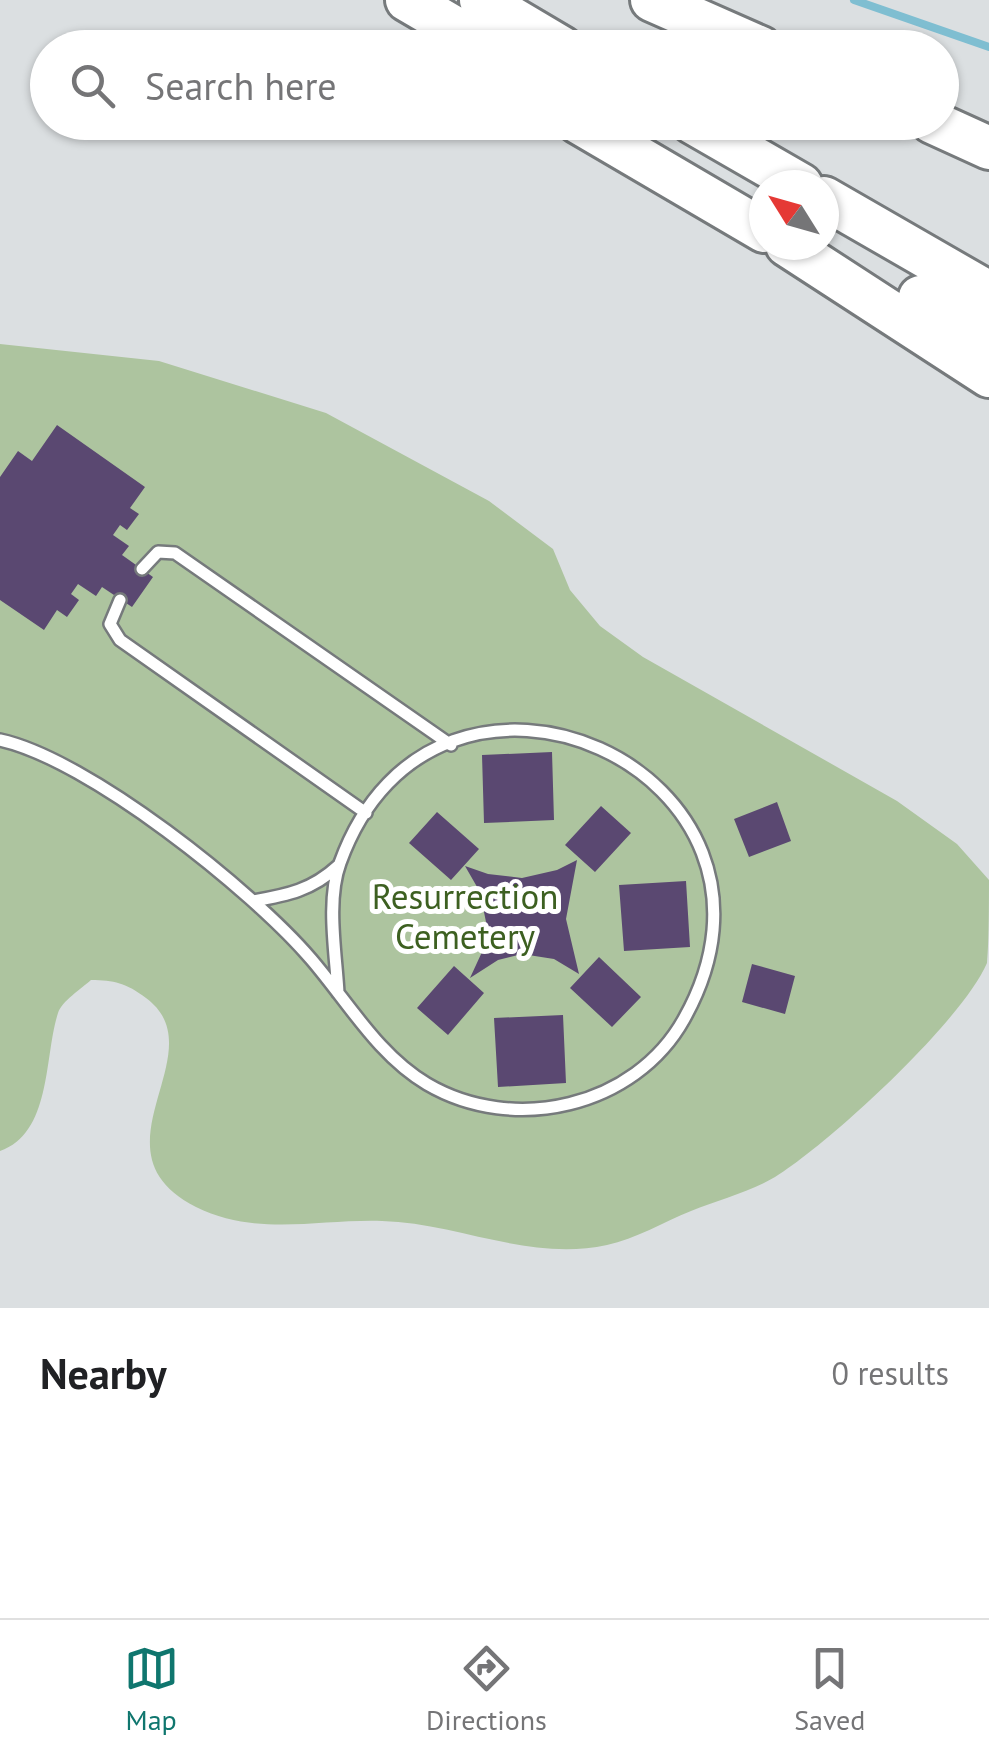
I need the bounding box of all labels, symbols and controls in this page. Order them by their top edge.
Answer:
search box [30,30,959,140]
icon: search [65,58,120,113]
text: Search here [145,61,337,110]
north arrow [749,170,839,260]
park label: Resurrection Cemetery [372,873,558,959]
text: Nearby [40,1346,167,1401]
text: 0 results [831,1352,949,1394]
tab: Map [124,1641,179,1738]
tab: Directions [426,1641,547,1738]
tab: Saved [794,1641,865,1738]

